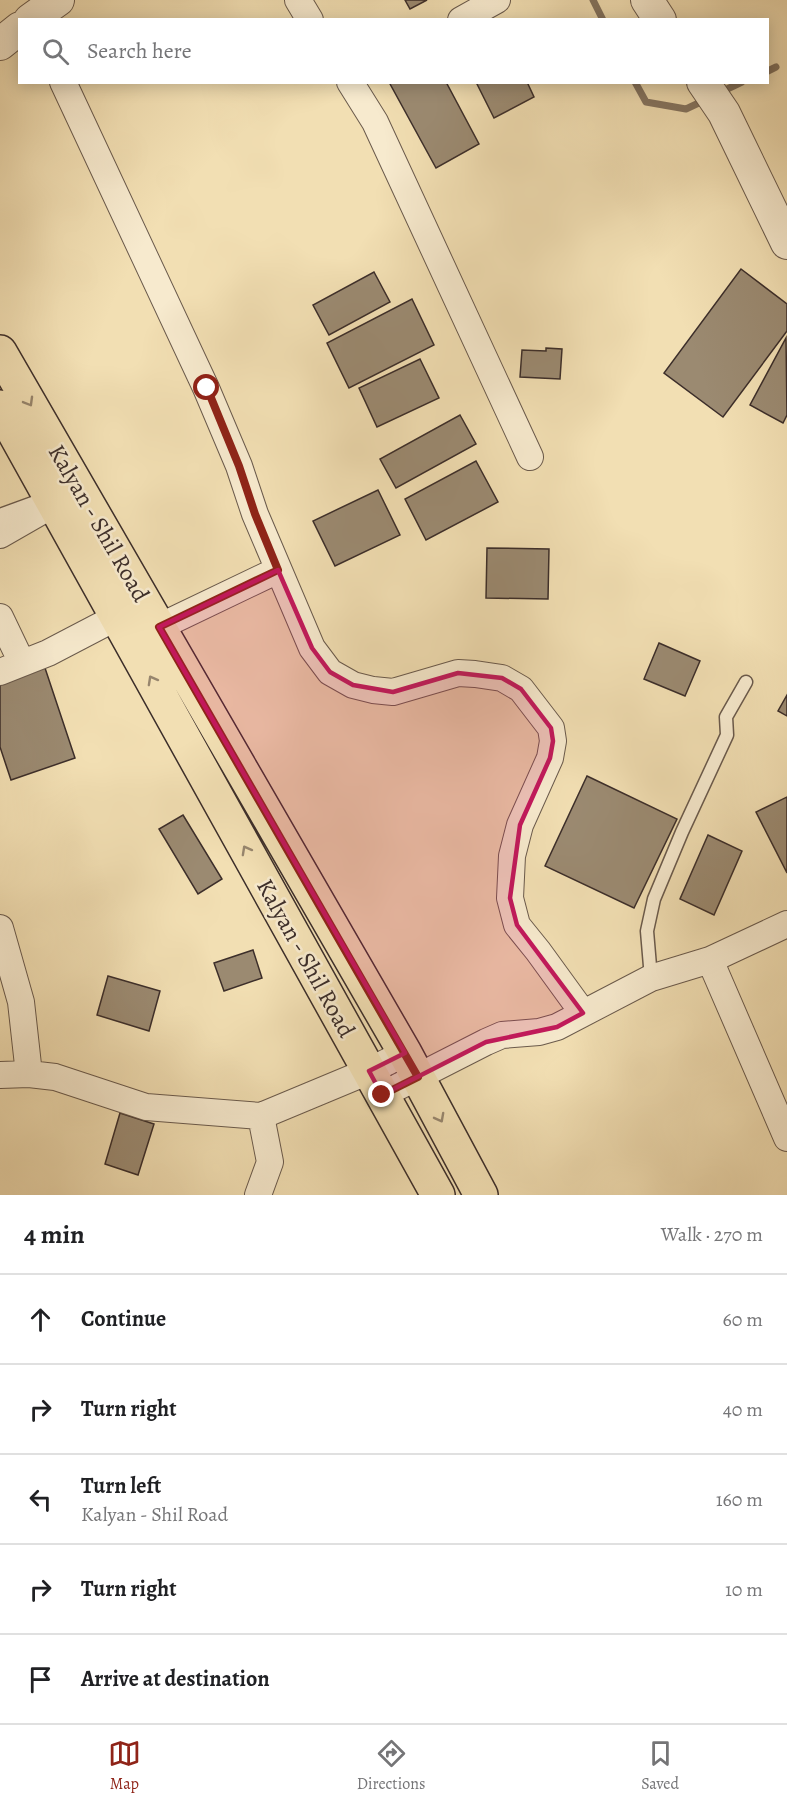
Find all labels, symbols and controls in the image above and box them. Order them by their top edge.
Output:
search box [18,18,769,84]
icon: search [39,35,72,68]
text: Search here [87,36,192,66]
route start [193,374,219,400]
one-way arrow [22,396,34,406]
street label: Kalyan - Shil Road [41,438,157,608]
one-way arrow [148,676,159,686]
one-way arrow [242,846,253,856]
street label: Kalyan - Shil Road [249,873,363,1043]
route end [368,1081,394,1107]
one-way arrow [433,1111,444,1122]
text: 4 min [24,1217,85,1252]
text: Walk · 270 m [661,1221,763,1248]
icon: ahead [24,1303,57,1336]
text: Continue [81,1304,166,1334]
text: 60 m [723,1306,763,1333]
icon: right [24,1393,57,1426]
text: Turn right [81,1394,177,1424]
text: 40 m [723,1396,763,1423]
text: Turn left [81,1471,161,1501]
icon: left [24,1483,57,1516]
text: 160 m [716,1486,763,1513]
text: Kalyan - Shil Road [81,1501,228,1528]
icon: right [24,1573,57,1606]
text: Turn right [81,1574,177,1604]
text: 10 m [725,1576,763,1603]
icon: arrive [24,1663,57,1696]
text: Arrive at destination [81,1664,270,1694]
tab: Map [108,1737,141,1795]
tab: Directions [357,1737,425,1795]
tab: Saved [641,1737,679,1795]

